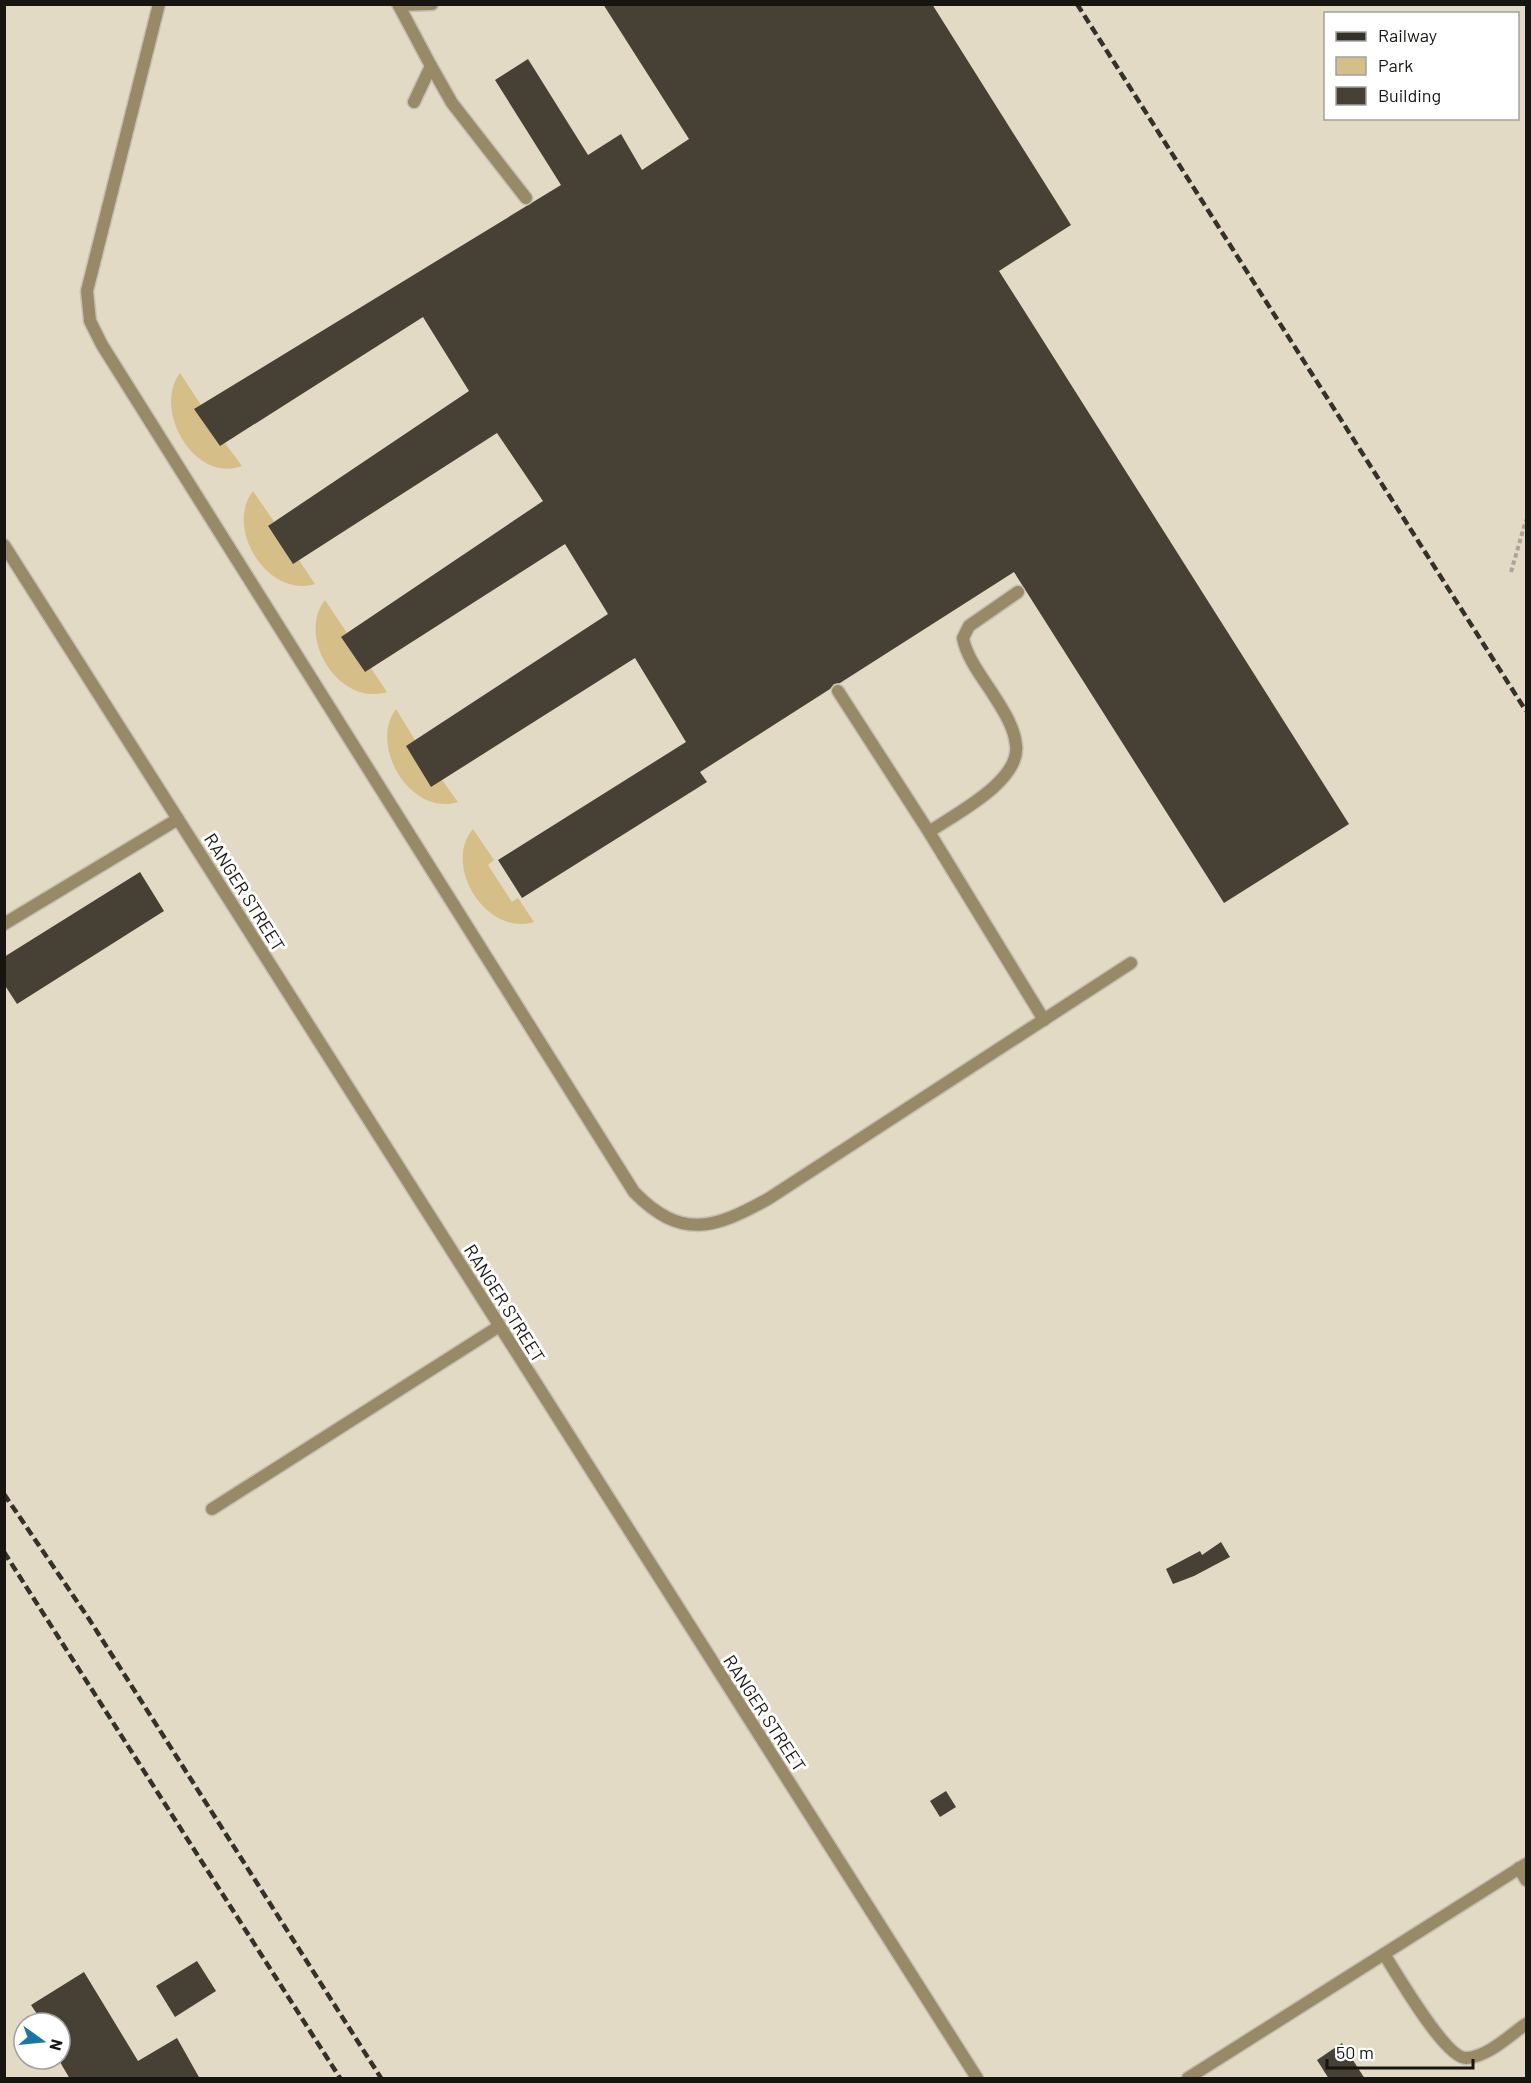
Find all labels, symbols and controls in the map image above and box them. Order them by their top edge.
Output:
legend [1324,12,1519,120]
text: Railway [1378,24,1437,46]
text: Park [1378,54,1413,76]
text: Building [1378,84,1441,106]
street label: RANGER STREET [200,829,290,955]
street label: RANGER STREET [460,1240,550,1366]
street label: RANGER STREET [719,1651,811,1775]
north arrow [12,2011,72,2071]
scale bar [1327,2032,1472,2070]
text: N [46,2037,68,2053]
text: 50 m [1336,2041,1374,2063]

